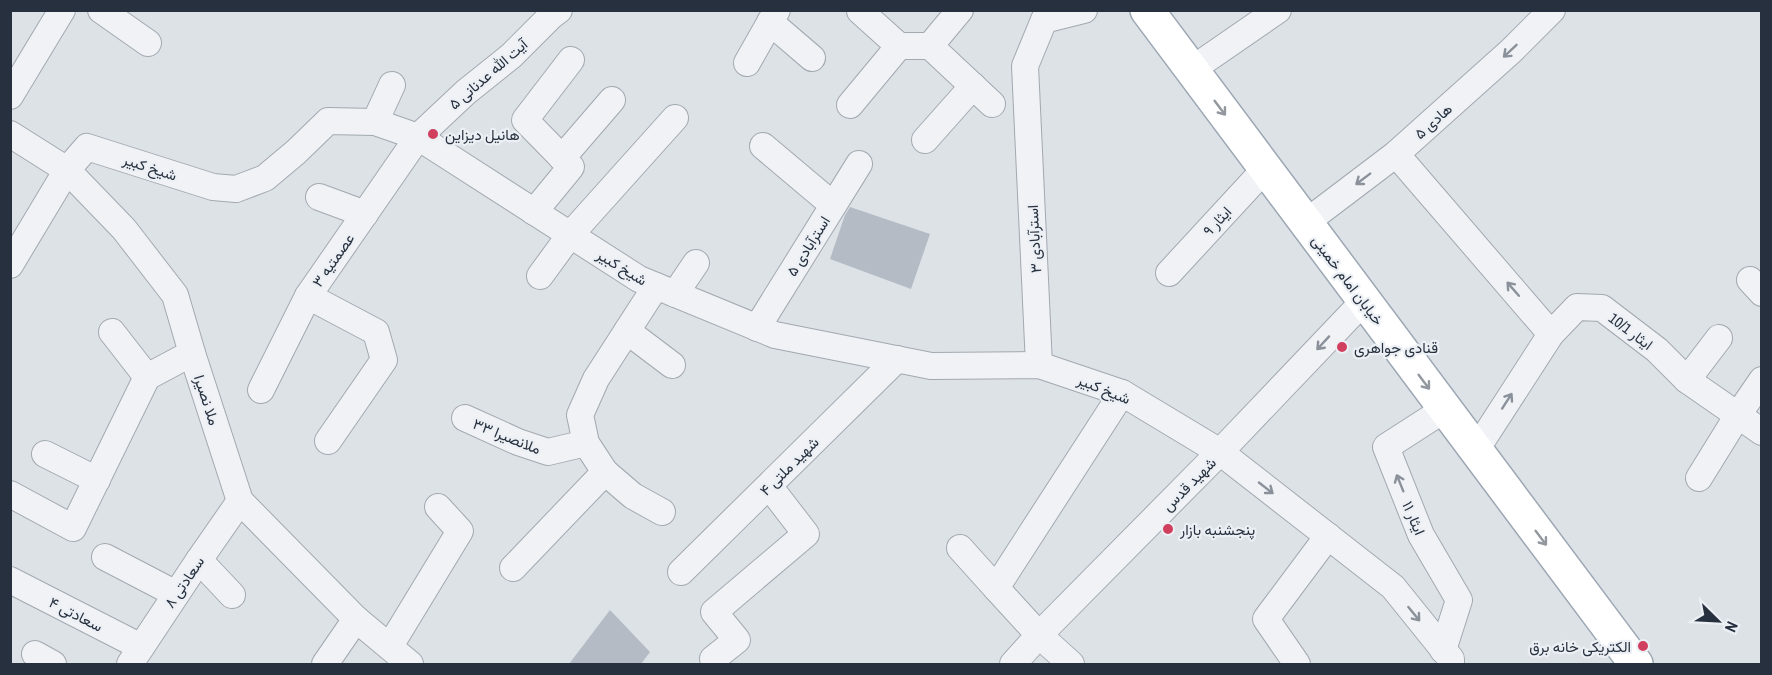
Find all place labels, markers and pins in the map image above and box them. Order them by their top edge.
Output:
place label: هانیل دیزاین [445,124,520,145]
marker: هانیل دیزاین [426,127,440,141]
place label: قنادی جواهری [1354,337,1438,358]
marker: قنادی جواهری [1335,340,1349,354]
place label: پنجشنبه بازار [1179,519,1255,540]
marker: پنجشنبه بازار [1161,522,1175,536]
place label: الکتریکی خانه برق [1529,636,1631,657]
marker: الکتریکی خانه برق [1636,639,1650,653]

